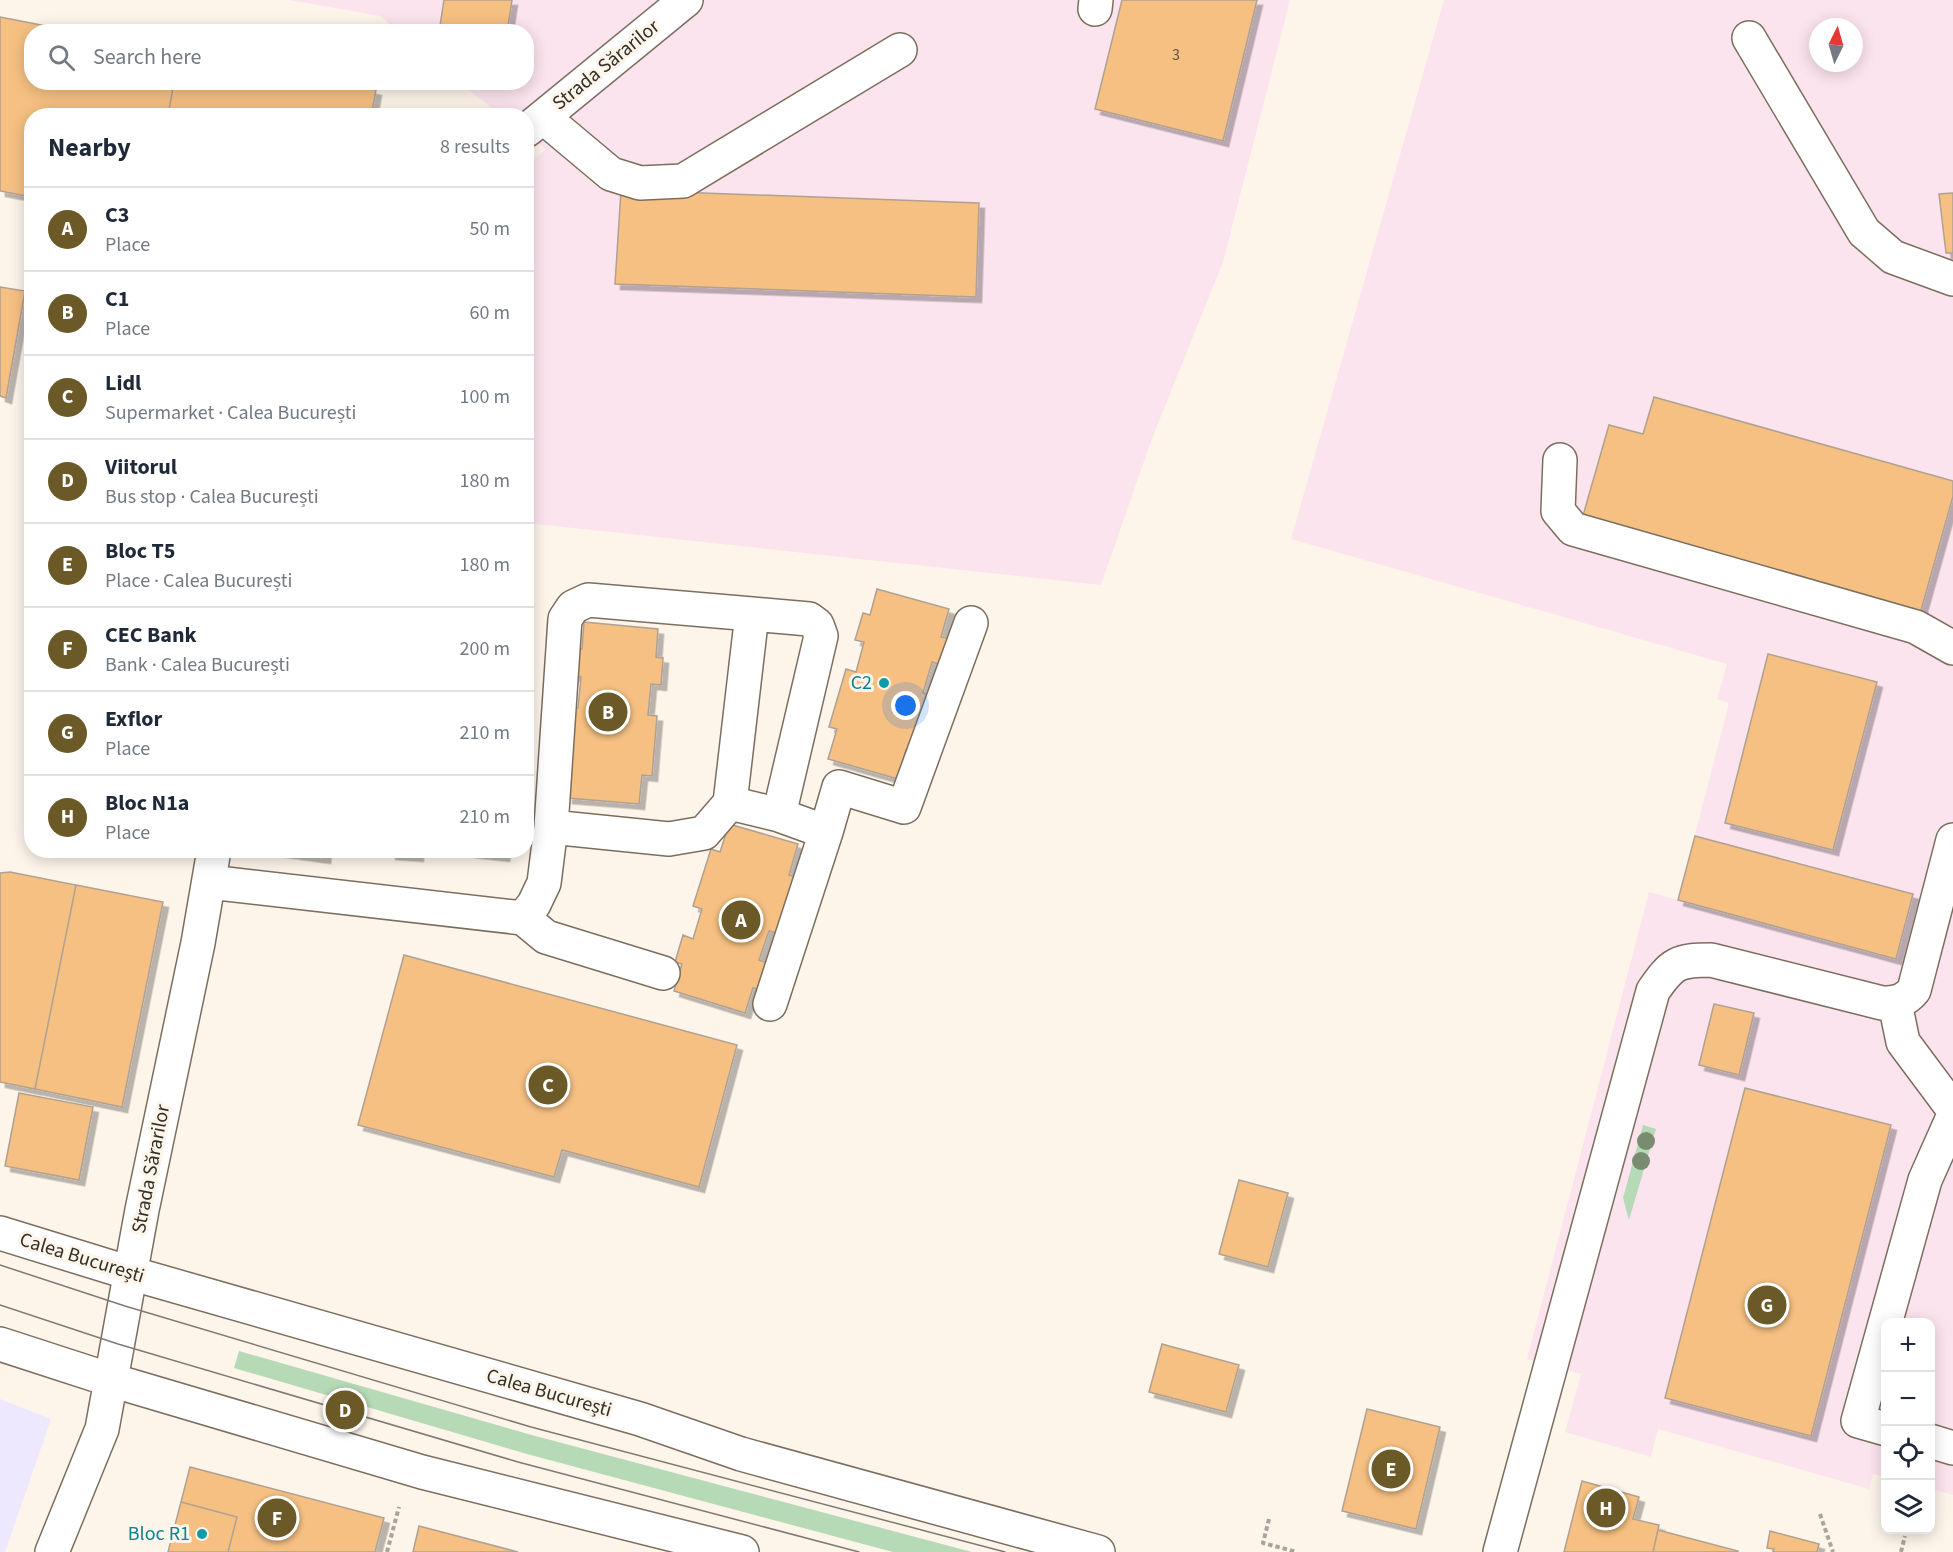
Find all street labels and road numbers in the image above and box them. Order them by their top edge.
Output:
street label: Strada Sărarilor [546,13,666,117]
street label: Strada Sărarilor [125,1102,177,1236]
street label: Calea București [16,1226,148,1290]
street label: Calea București [483,1362,615,1424]

